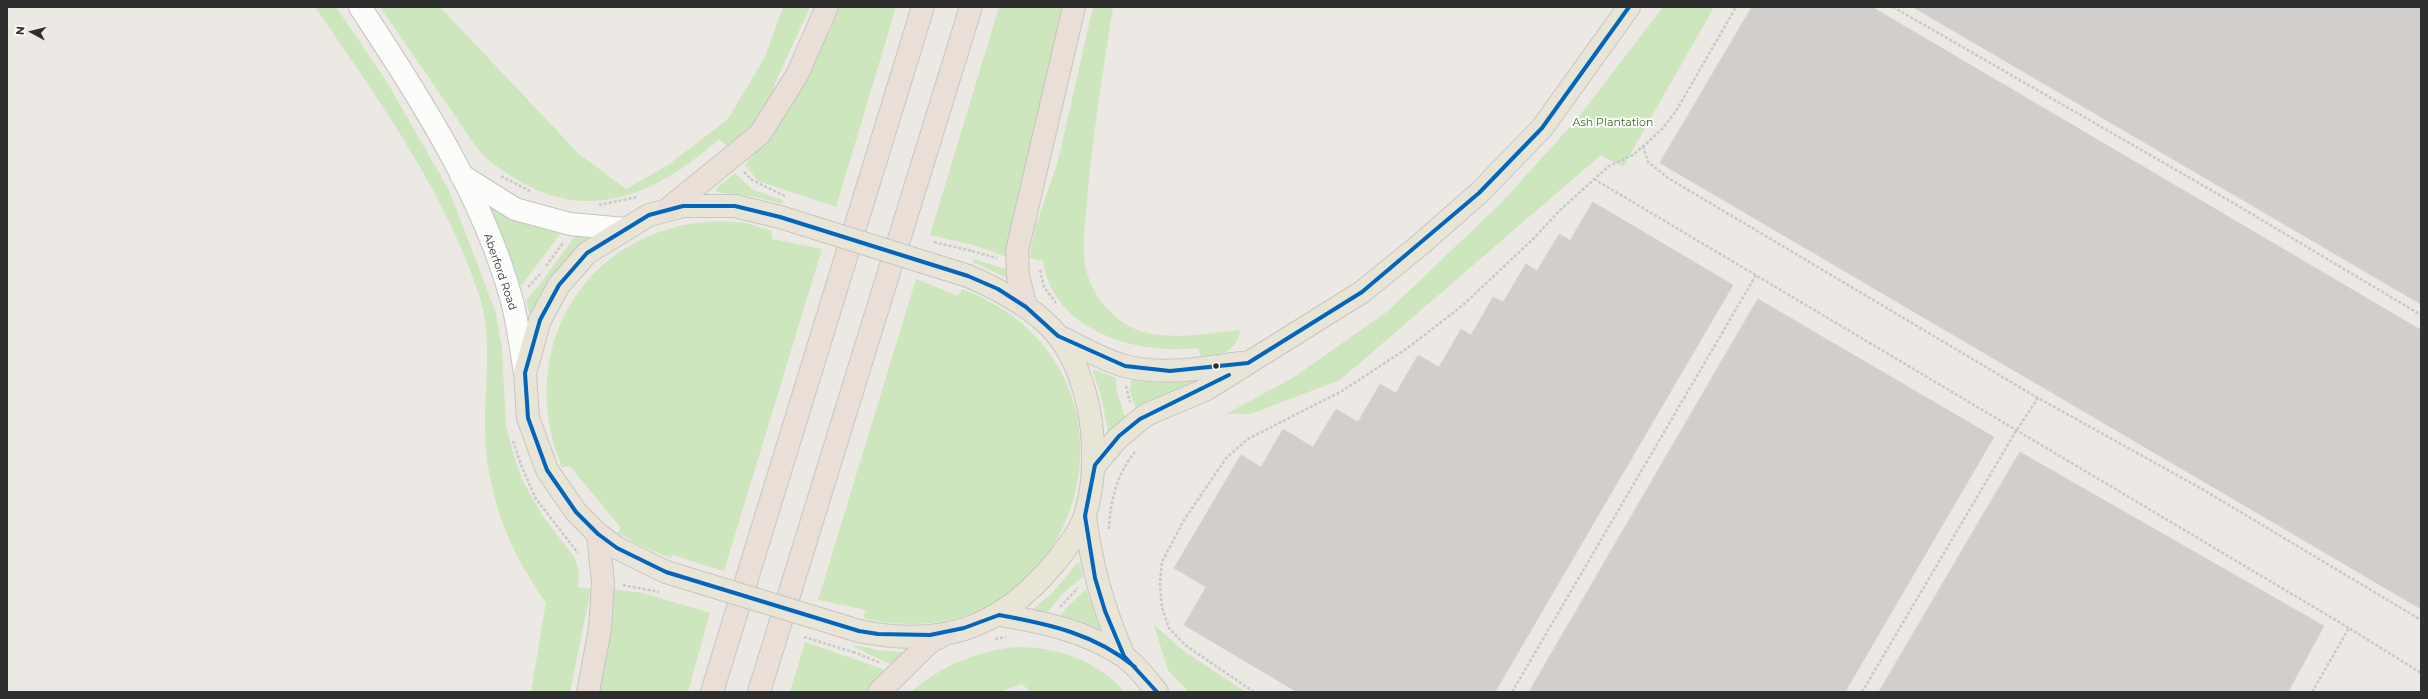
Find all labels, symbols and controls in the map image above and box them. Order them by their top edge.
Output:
north arrow [12,12,52,52]
text: N [13,25,28,36]
park label: Ash Plantation [1573,116,1653,130]
street label: Aberford Road [481,232,519,312]
unlabelled marker [1211,361,1221,371]

